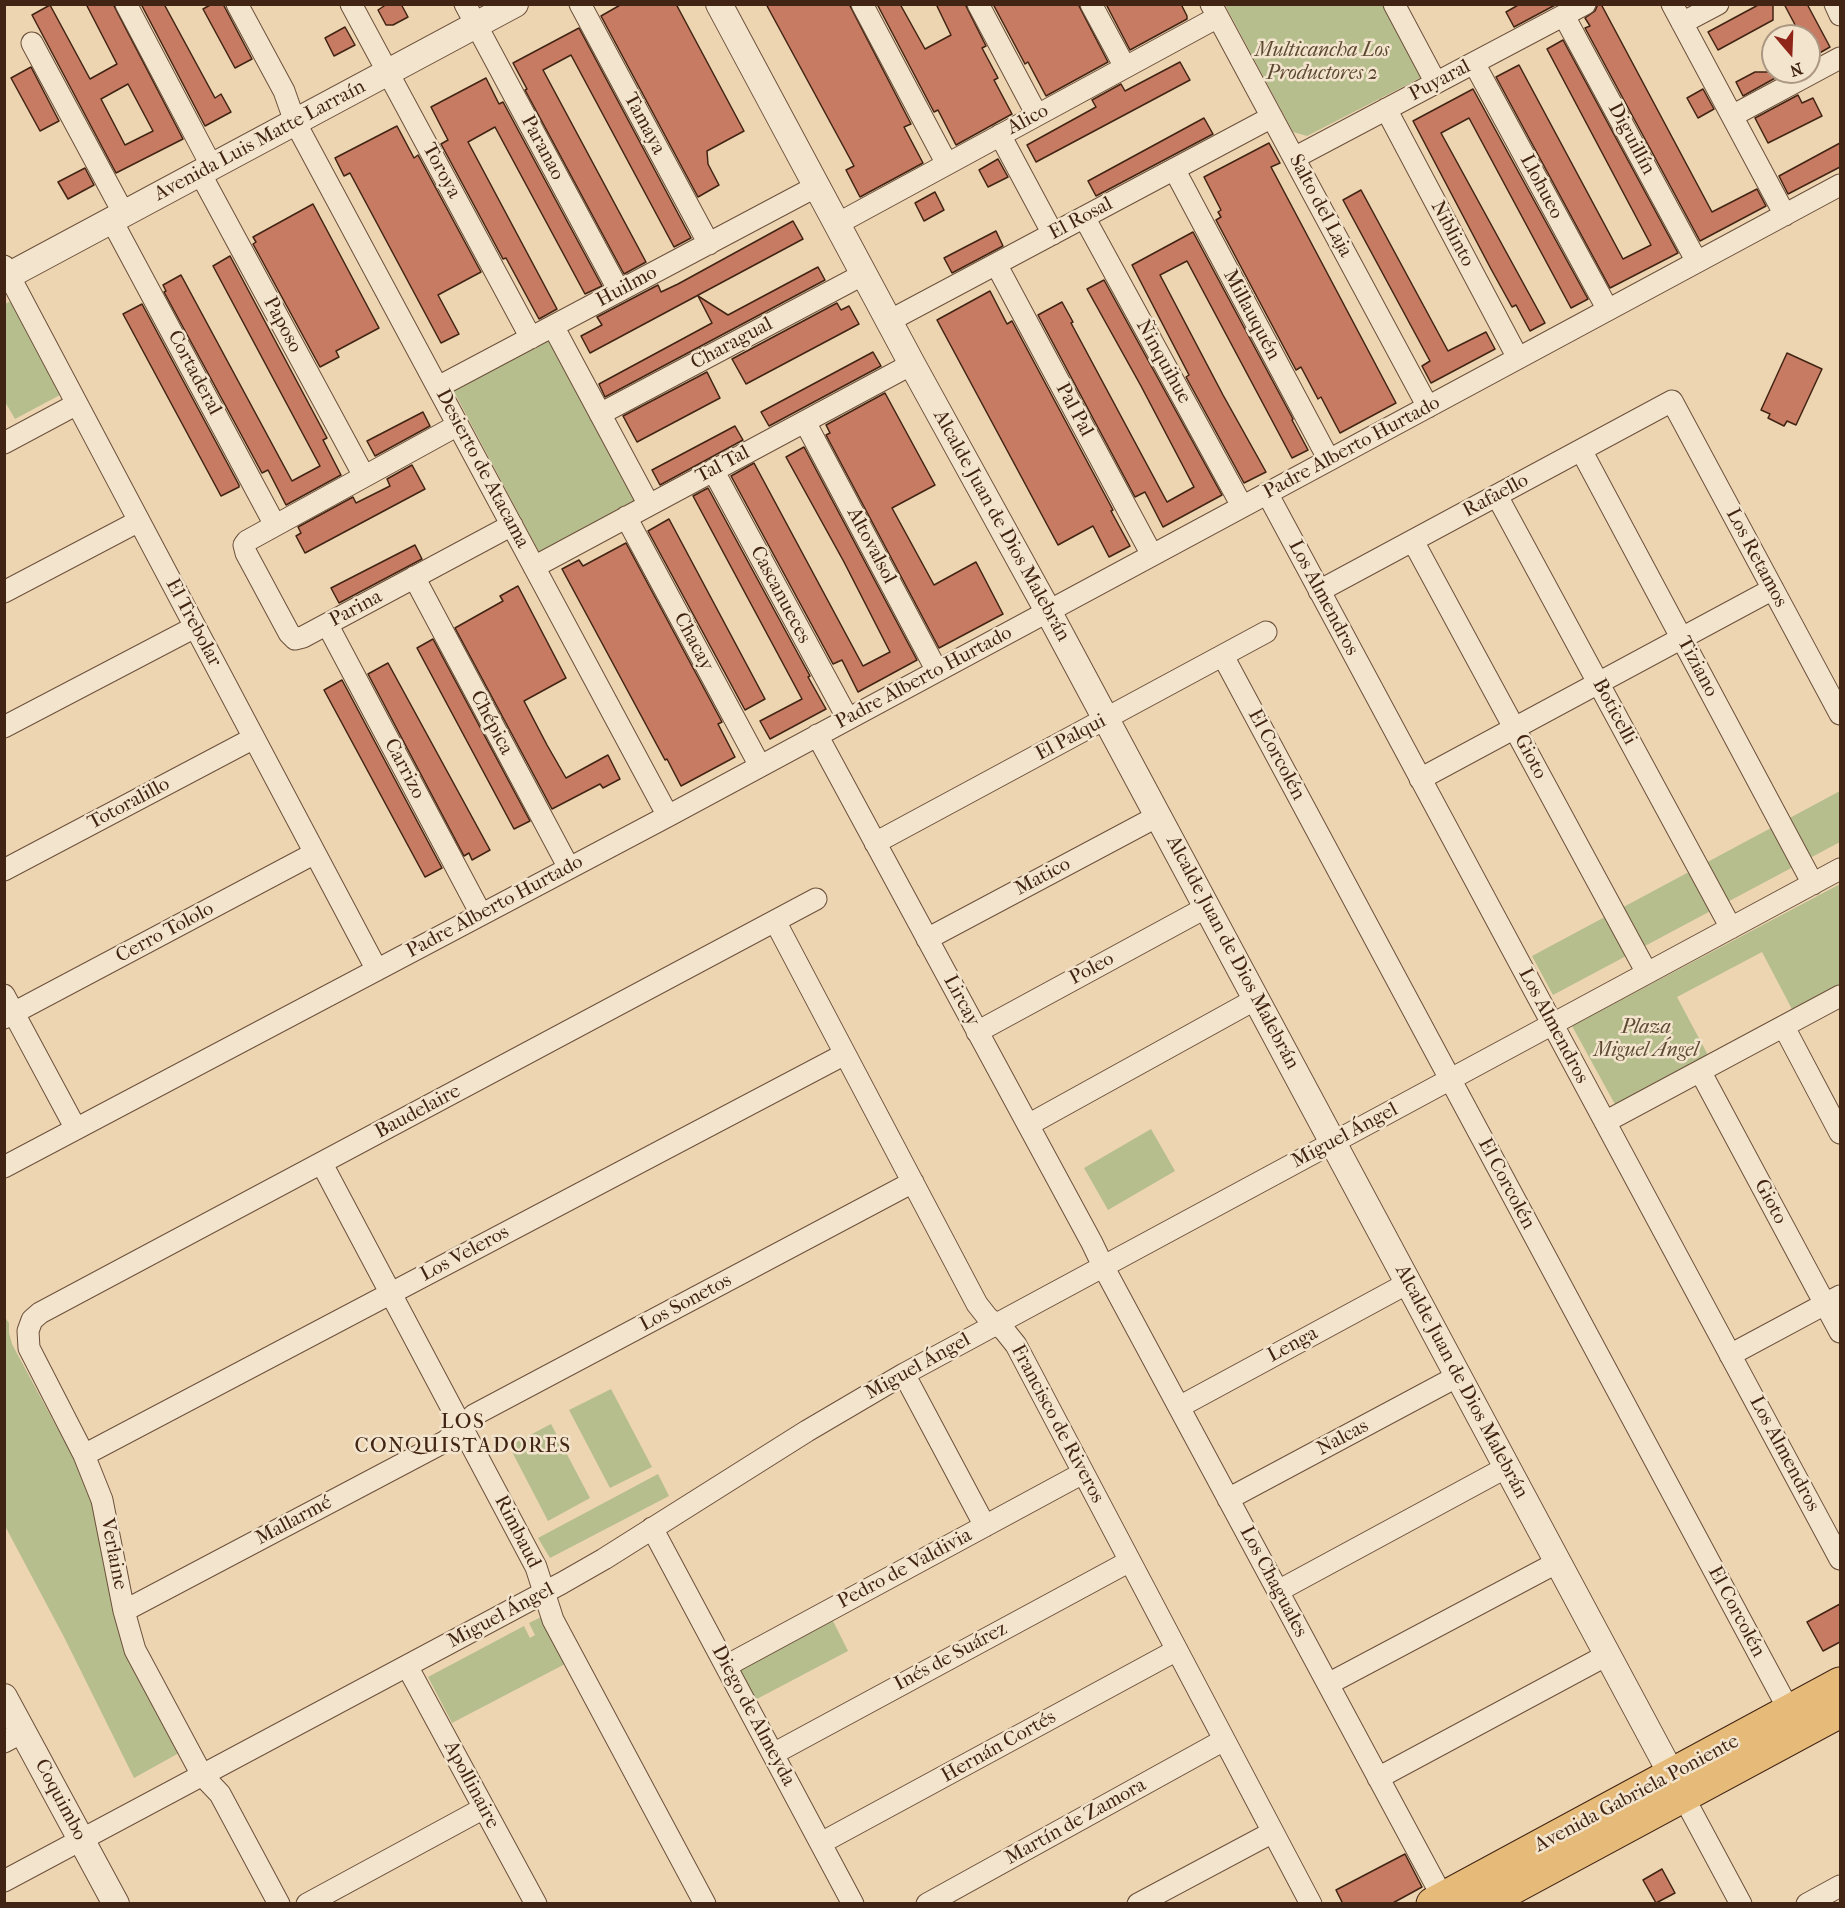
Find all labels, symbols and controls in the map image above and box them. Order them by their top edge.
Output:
north arrow [1761,24,1821,84]
park label: Multicancha Los Productores 2 [1255,39,1389,86]
street label: Puyaral [1405,55,1475,107]
text: N [1788,59,1805,81]
street label: Avenida Luis Matte Larraín [150,75,370,207]
street label: Tamaya [618,89,670,159]
street label: Alico [1003,99,1053,141]
street label: Diguillín [1602,99,1660,179]
street label: Paranao [515,112,569,184]
street label: Toroya [417,139,465,203]
street label: Salto del Laja [1283,151,1357,261]
street label: Llohueo [1514,151,1568,223]
street label: El Rosal [1045,192,1117,246]
street label: Niblinto [1425,197,1479,271]
street label: Huilmo [593,261,661,313]
street label: Millauquén [1217,266,1285,364]
street label: Paposo [257,293,307,357]
street label: Charagual [687,313,777,375]
street label: Ñinquihue [1130,316,1196,408]
street label: Cortaderal [162,327,226,419]
street label: Pal Pal [1050,379,1098,441]
street label: Desierto de Atacama [430,385,534,553]
street label: Padre Alberto Hurtado [1260,391,1444,505]
street label: Alcalde Juan de Dios Malebrán [927,406,1075,646]
street label: Tal Tal [692,441,754,489]
street label: Rafaello [1459,469,1533,523]
street label: Altovalsol [841,504,901,588]
street label: Los Retamos [1720,504,1792,612]
street label: Los Almendros [1283,536,1363,660]
street label: Cascanueces [744,542,816,648]
street label: El Trebolar [160,575,226,671]
street label: Parina [325,585,387,633]
street label: Chacay [668,609,718,675]
street label: Padre Alberto Hurtado [832,621,1016,735]
street label: Tiziano [1671,633,1723,701]
street label: Boticelli [1587,675,1641,749]
street label: Chépica [464,687,518,759]
street label: El Corcolén [1242,705,1310,805]
street label: El Palqui [1032,710,1110,766]
street label: Gioto [1508,731,1552,783]
street label: Carrizo [378,735,430,803]
street label: Totoralillo [84,772,174,836]
street label: Alcalde Juan de Dios Malebrán [1160,832,1304,1074]
street label: Padre Alberto Hurtado [403,850,587,964]
street label: Matico [1011,852,1075,902]
street label: Cerro Tololo [112,897,218,969]
street label: Poleo [1066,947,1118,991]
street label: Los Almendros [1513,964,1593,1088]
street label: Lircay [938,971,984,1031]
park label: Plaza Miguel Ángel [1594,1016,1698,1063]
street label: Baudelaire [371,1080,465,1144]
street label: Miguel Ángel [1288,1098,1402,1174]
street label: El Corcolén [1472,1134,1540,1234]
street label: Gioto [1748,1176,1792,1228]
street label: Los Veleros [417,1221,513,1287]
street label: Alcalde Juan de Dios Malebrán [1389,1261,1533,1503]
street label: Los Sonetos [636,1269,736,1337]
street label: Lenga [1264,1322,1322,1368]
street label: Miguel Ángel [861,1328,975,1406]
street label: Francisco de Riveros [1005,1341,1109,1507]
street label: Los Almendros [1744,1392,1824,1516]
district label: LOS CONQUISTADORES [354,1410,572,1460]
street label: Nalcas [1313,1415,1373,1461]
street label: Mallarmé [252,1491,336,1551]
street label: Rimbaud [488,1491,546,1573]
street label: Verlaine [94,1516,132,1592]
street label: Los Chaguales [1234,1522,1312,1642]
street label: Pedro de Valdivia [834,1524,976,1614]
street label: El Corcolén [1702,1562,1770,1662]
street label: Miguel Ángel [444,1578,558,1654]
street label: Inés de Suárez [891,1617,1011,1697]
street label: Diego de Almeyda [706,1642,800,1790]
street label: Hernán Cortés [938,1706,1060,1788]
street label: Avenida Gabriela Poniente [1531,1730,1743,1858]
street label: Apollinaire [438,1737,504,1833]
street label: Coquimbo [29,1755,91,1845]
street label: Martín de Zamora [1001,1773,1151,1871]

